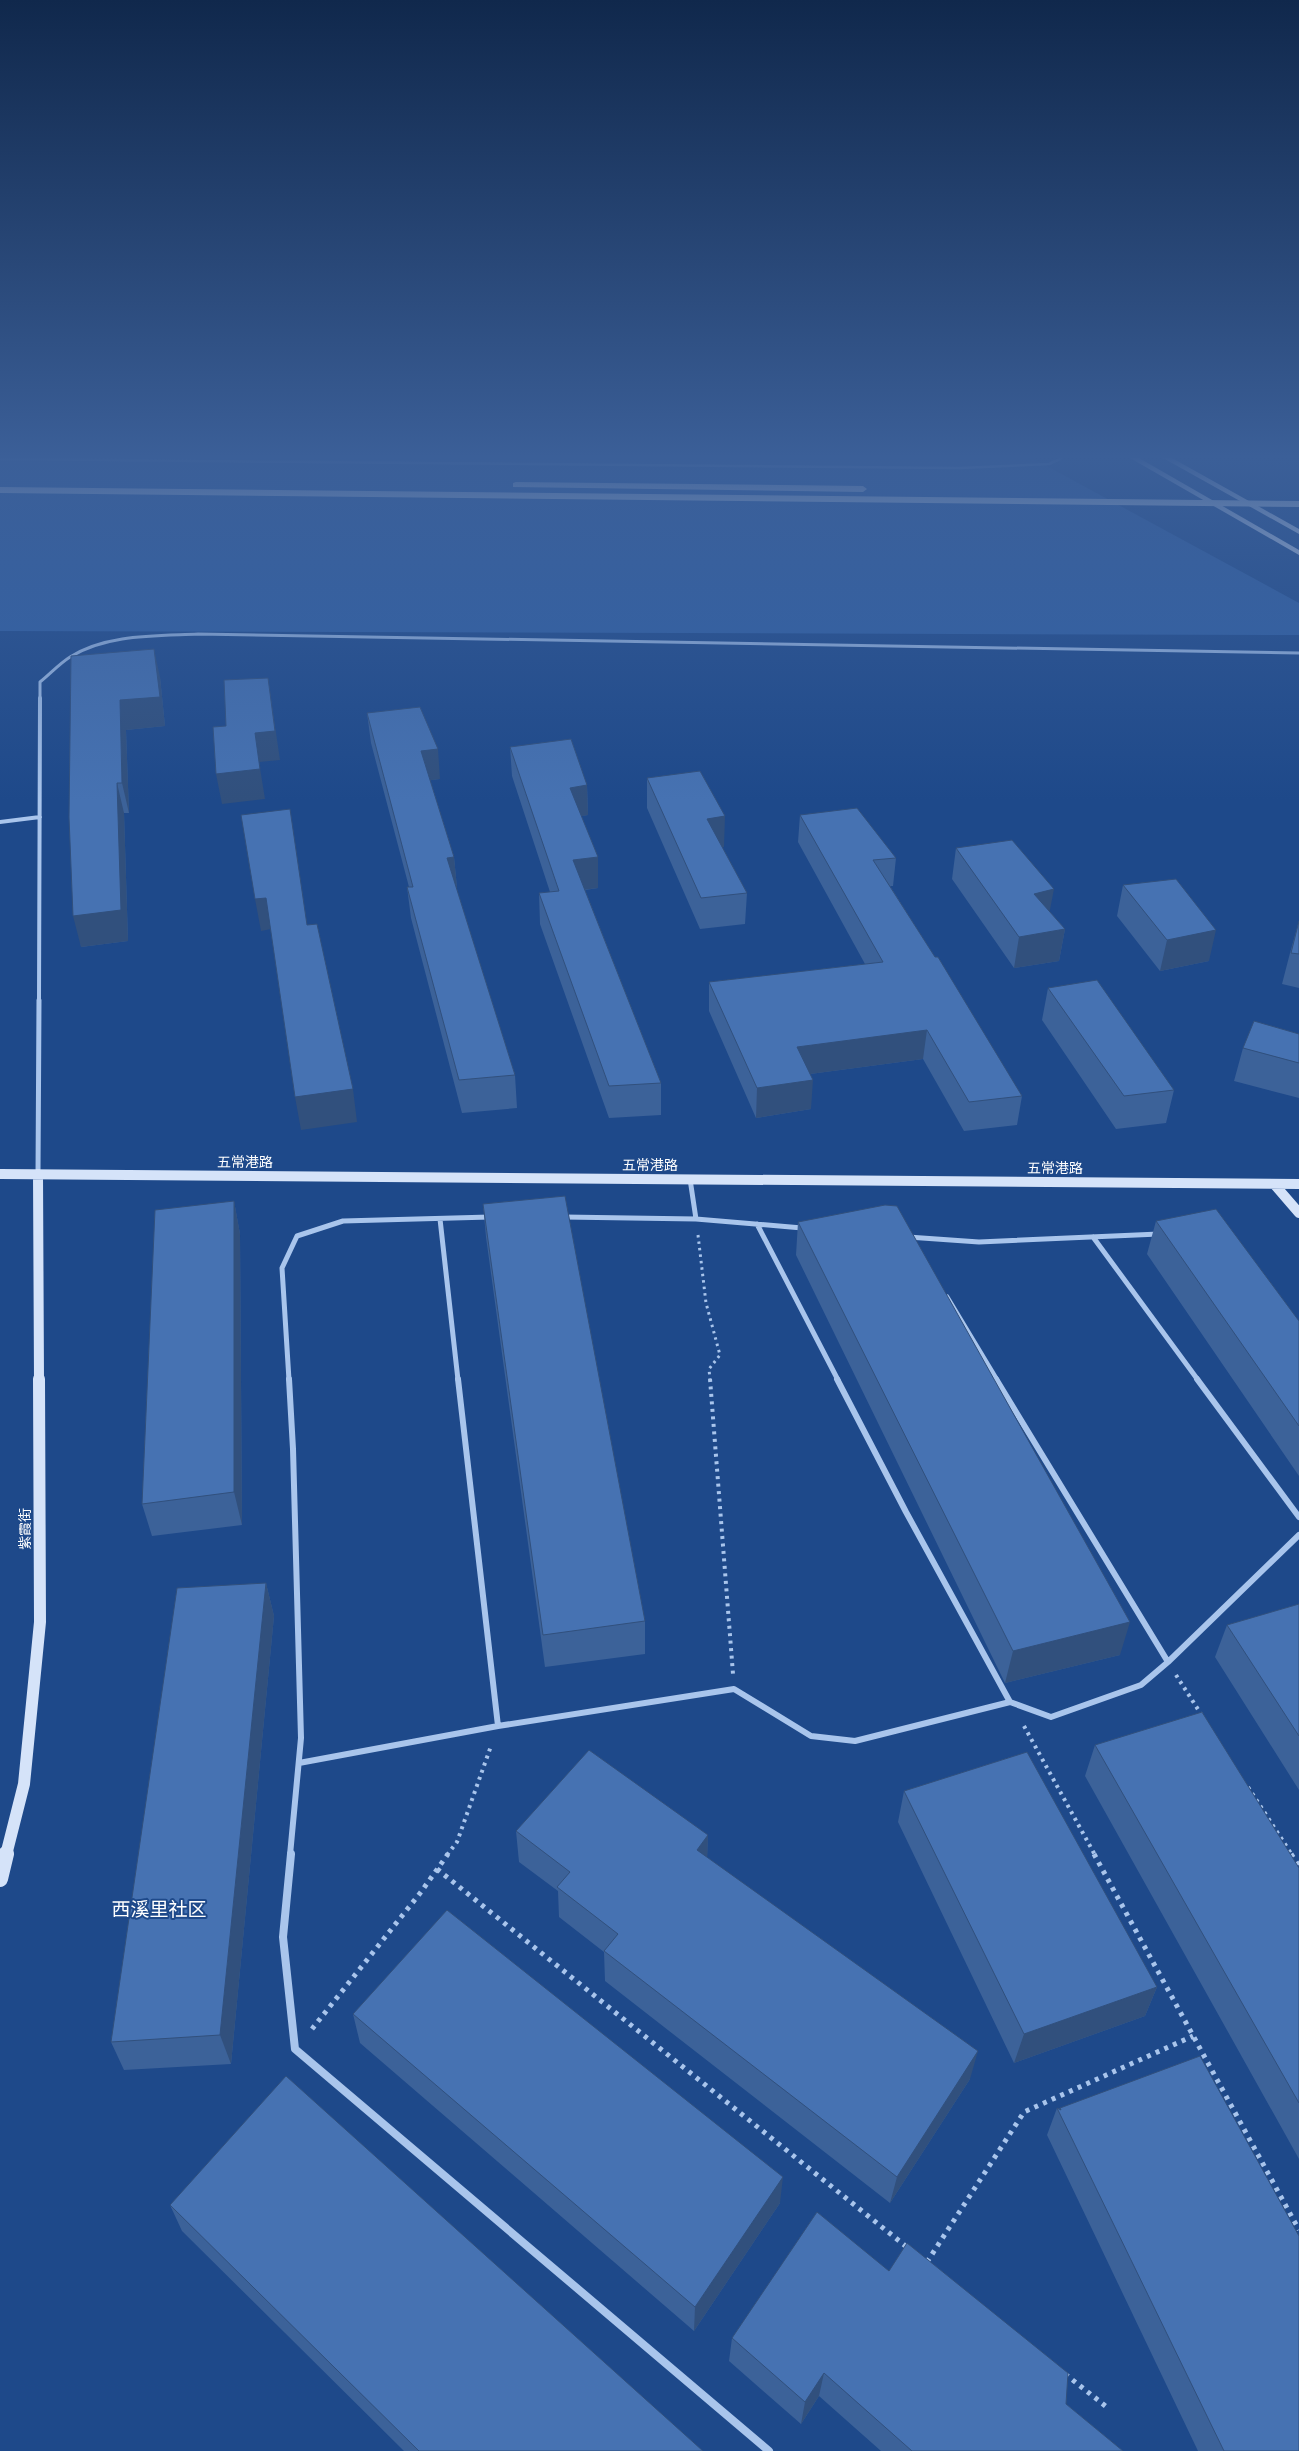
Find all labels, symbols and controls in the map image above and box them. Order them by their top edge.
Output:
street label: 五常港路 [217,1153,273,1171]
street label: 五常港路 [622,1156,678,1174]
street label: 五常港路 [1027,1159,1083,1177]
street label: 紫霞街 [16,1508,34,1550]
district label: 西溪里社区 [111,1896,207,1922]

